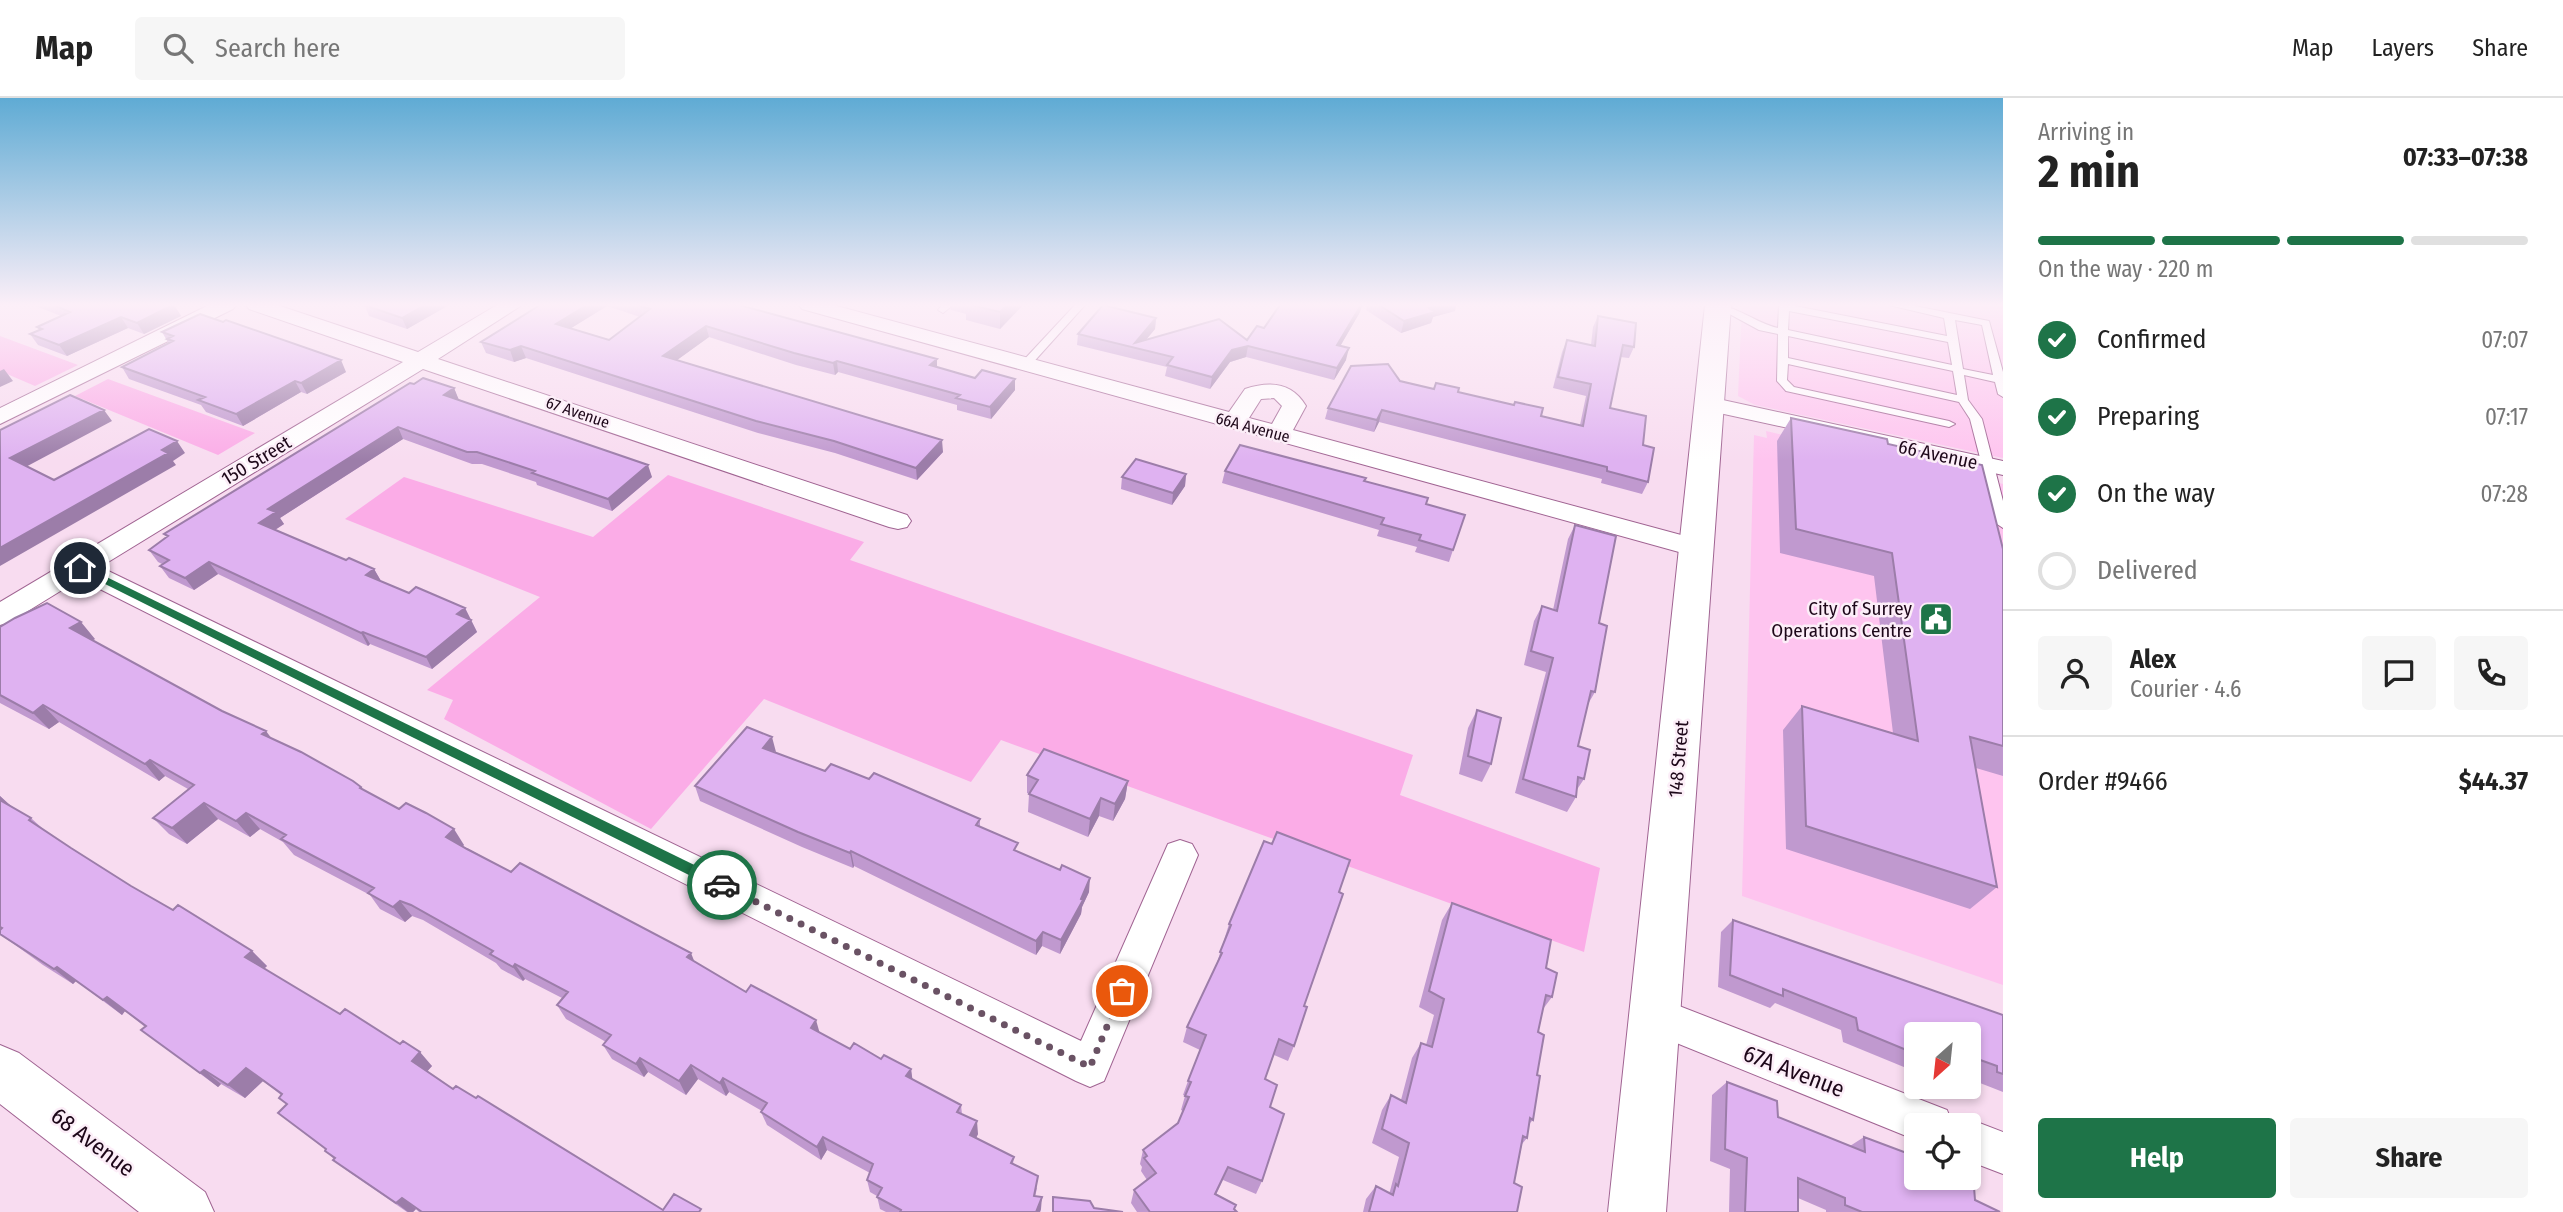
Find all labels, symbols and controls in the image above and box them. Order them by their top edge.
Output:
search box [135,17,625,80]
text: Map [35,28,93,68]
icon: search [159,29,197,67]
text: Search here [215,33,340,64]
text: Map [2292,34,2334,62]
text: Layers [2372,34,2434,62]
text: Share [2472,34,2528,62]
text: Arriving in [2038,118,2134,146]
text: 07:33–07:38 [2403,142,2528,173]
text: 2 min [2038,144,2140,199]
text: On the way · 220 m [2038,255,2213,283]
icon: check [2038,321,2076,359]
text: Confirmed [2097,324,2207,355]
text: 07:07 [2481,326,2528,354]
street label: 67 Avenue [544,393,612,432]
icon: check [2038,398,2076,436]
text: Preparing [2097,401,2199,432]
text: 07:17 [2485,403,2528,431]
street label: 66A Avenue [1214,408,1292,447]
street label: 150 Street [217,430,296,490]
street label: 66 Avenue [1896,435,1980,474]
icon: check [2038,475,2076,513]
text: On the way [2097,478,2215,509]
text: 07:28 [2481,480,2528,508]
pin [50,538,110,598]
icon: home [61,549,99,587]
text: Delivered [2097,555,2198,586]
place label: City of Surrey Operations Centre [1771,597,1913,642]
public building icon: City of Surrey Operations Centre [1917,600,1955,638]
button: person [2038,636,2112,710]
button: chat [2362,636,2436,710]
button: phone [2454,636,2528,710]
text: Alex [2130,644,2176,675]
text: Courier · 4.6 [2130,675,2241,703]
street label: 148 Street [1664,719,1693,799]
text: Order #9466 [2038,766,2168,797]
text: $44.37 [2459,766,2528,797]
courier [687,850,757,920]
icon: car [703,866,741,904]
pin [1092,961,1152,1021]
icon: bag [1103,972,1141,1010]
north arrow [1904,1022,1981,1099]
map controls [1904,1022,1981,1190]
street label: 67A Avenue [1739,1039,1849,1103]
street label: 68 Avenue [46,1101,140,1183]
button: locate [1904,1113,1981,1190]
button: Help [2038,1118,2276,1198]
button: Share [2290,1118,2528,1198]

